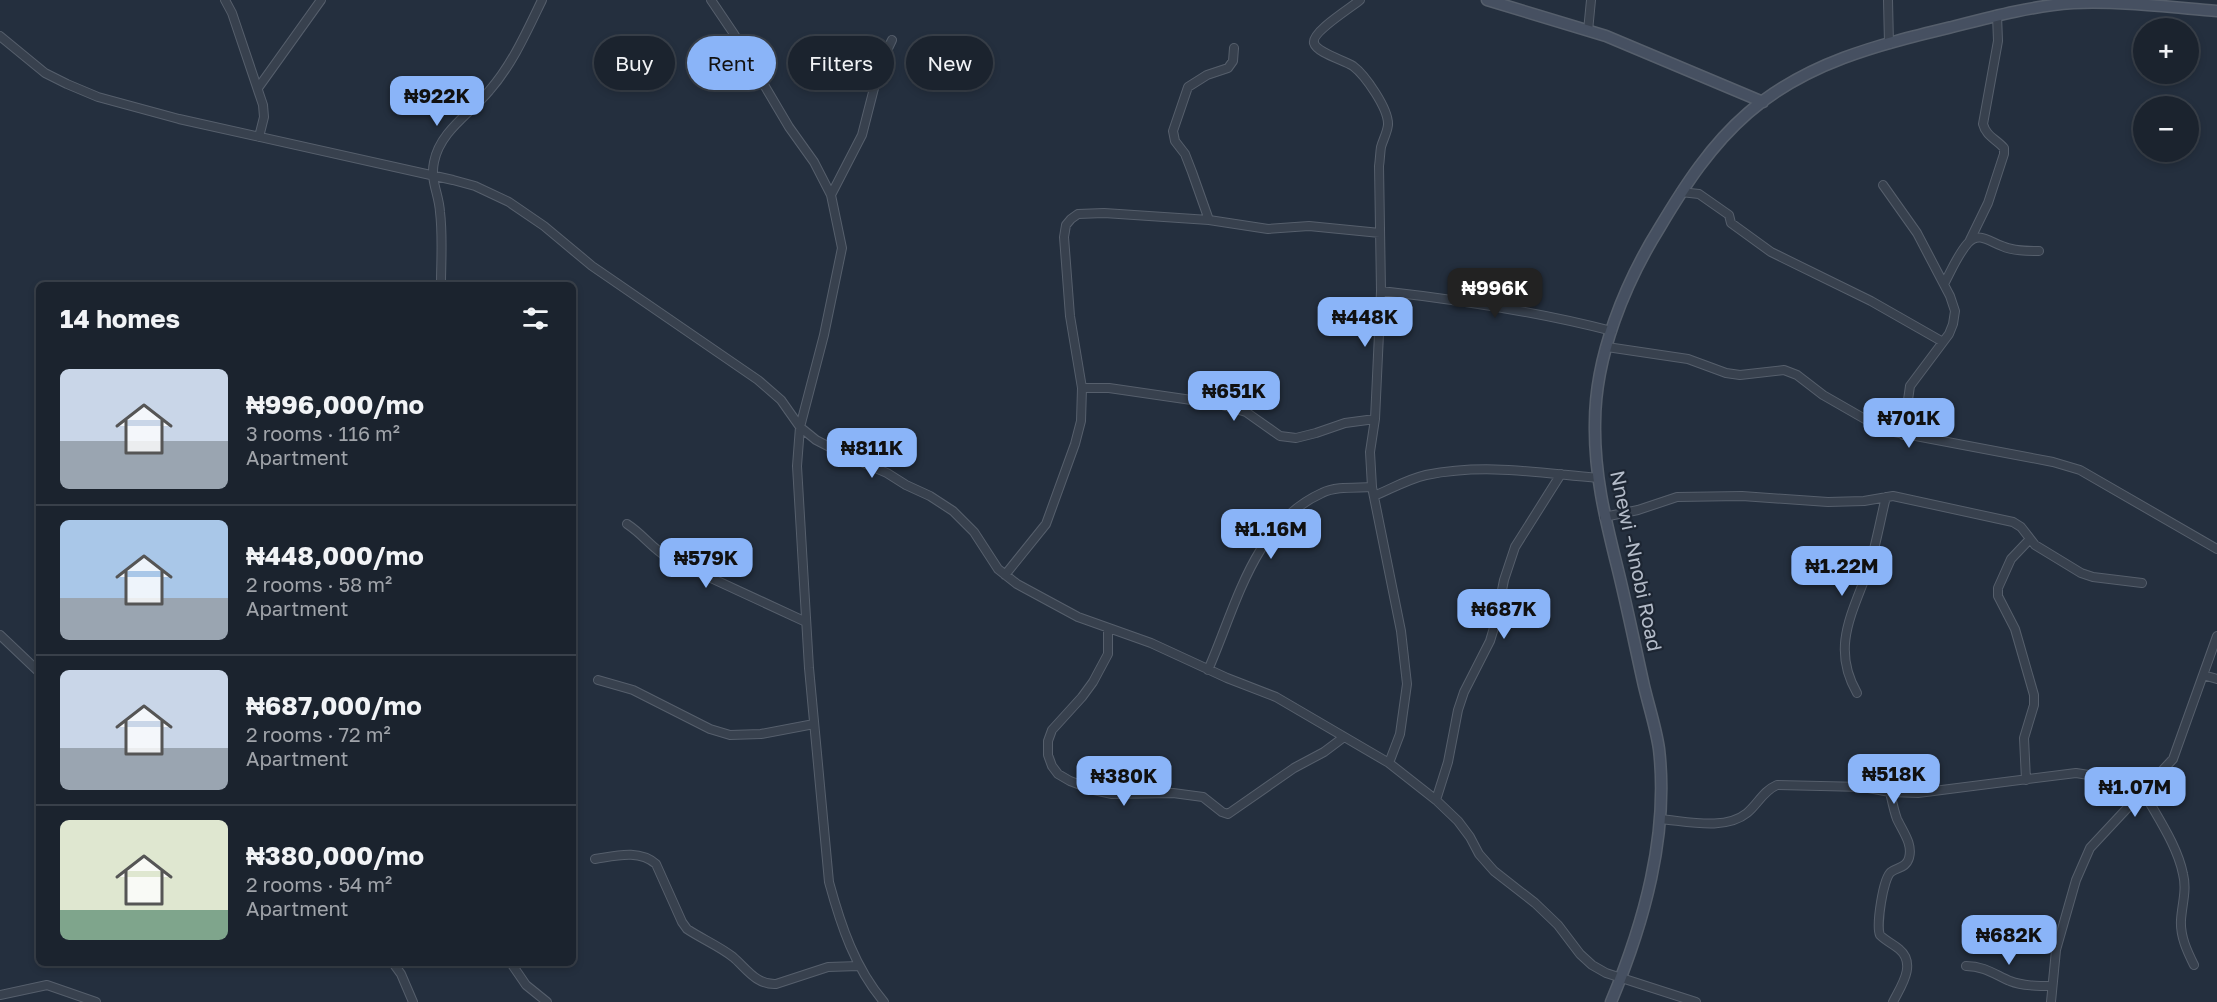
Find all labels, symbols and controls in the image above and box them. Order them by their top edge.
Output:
map controls [2133,18,2199,162]
button: + [2133,18,2199,84]
chip: Buy [594,36,675,90]
chip: Rent [687,36,776,90]
chip: Filters [788,36,894,90]
chip: New [906,36,993,90]
pin: ₦922K [395,76,479,127]
text: ₦922K [404,83,470,107]
button: − [2133,96,2199,162]
pin: ₦996K [1453,268,1537,319]
text: ₦996K [1461,275,1529,299]
pin: ₦448K [1323,297,1407,348]
icon: filters [519,302,552,335]
text: 14 homes [60,303,180,334]
text: ₦448K [1332,304,1398,328]
pin: ₦651K [1192,371,1276,422]
text: ₦651K [1202,378,1266,402]
text: ₦996,000/mo [246,389,424,420]
icon: home [108,393,180,465]
pin: ₦701K [1867,398,1951,449]
text: ₦701K [1877,405,1941,429]
text: 3 rooms · 116 m² [246,421,400,445]
pin: ₦811K [830,428,914,479]
text: ₦811K [841,435,903,459]
text: Apartment [246,445,349,469]
street label: Nnewi -Nnobi Road [1606,468,1668,653]
pin: ₦1.16M [1222,509,1320,560]
text: ₦1.16M [1235,516,1307,540]
pin: ₦579K [664,538,748,589]
text: ₦448,000/mo [246,540,424,571]
icon: home [108,544,180,616]
text: ₦579K [674,545,738,569]
pin: ₦1.22M [1793,546,1891,597]
text: ₦1.22M [1805,553,1879,577]
text: 2 rooms · 58 m² [246,572,392,596]
pin: ₦687K [1462,589,1546,640]
text: Apartment [246,596,349,620]
text: ₦687K [1471,596,1537,620]
text: ₦687,000/mo [246,690,422,721]
icon: home [108,694,180,766]
text: 2 rooms · 72 m² [246,722,391,746]
text: Apartment [246,746,349,770]
pin: ₦518K [1852,754,1936,805]
pin: ₦380K [1082,756,1166,807]
text: ₦518K [1862,761,1926,785]
text: ₦380K [1091,763,1157,787]
pin: ₦1.07M [2086,767,2184,818]
text: ₦1.07M [2099,774,2171,798]
text: ₦380,000/mo [246,840,424,871]
icon: home [108,844,180,916]
text: 2 rooms · 54 m² [246,872,392,896]
text: Apartment [246,896,349,920]
pin: ₦682K [1967,915,2051,966]
text: ₦682K [1976,922,2042,946]

